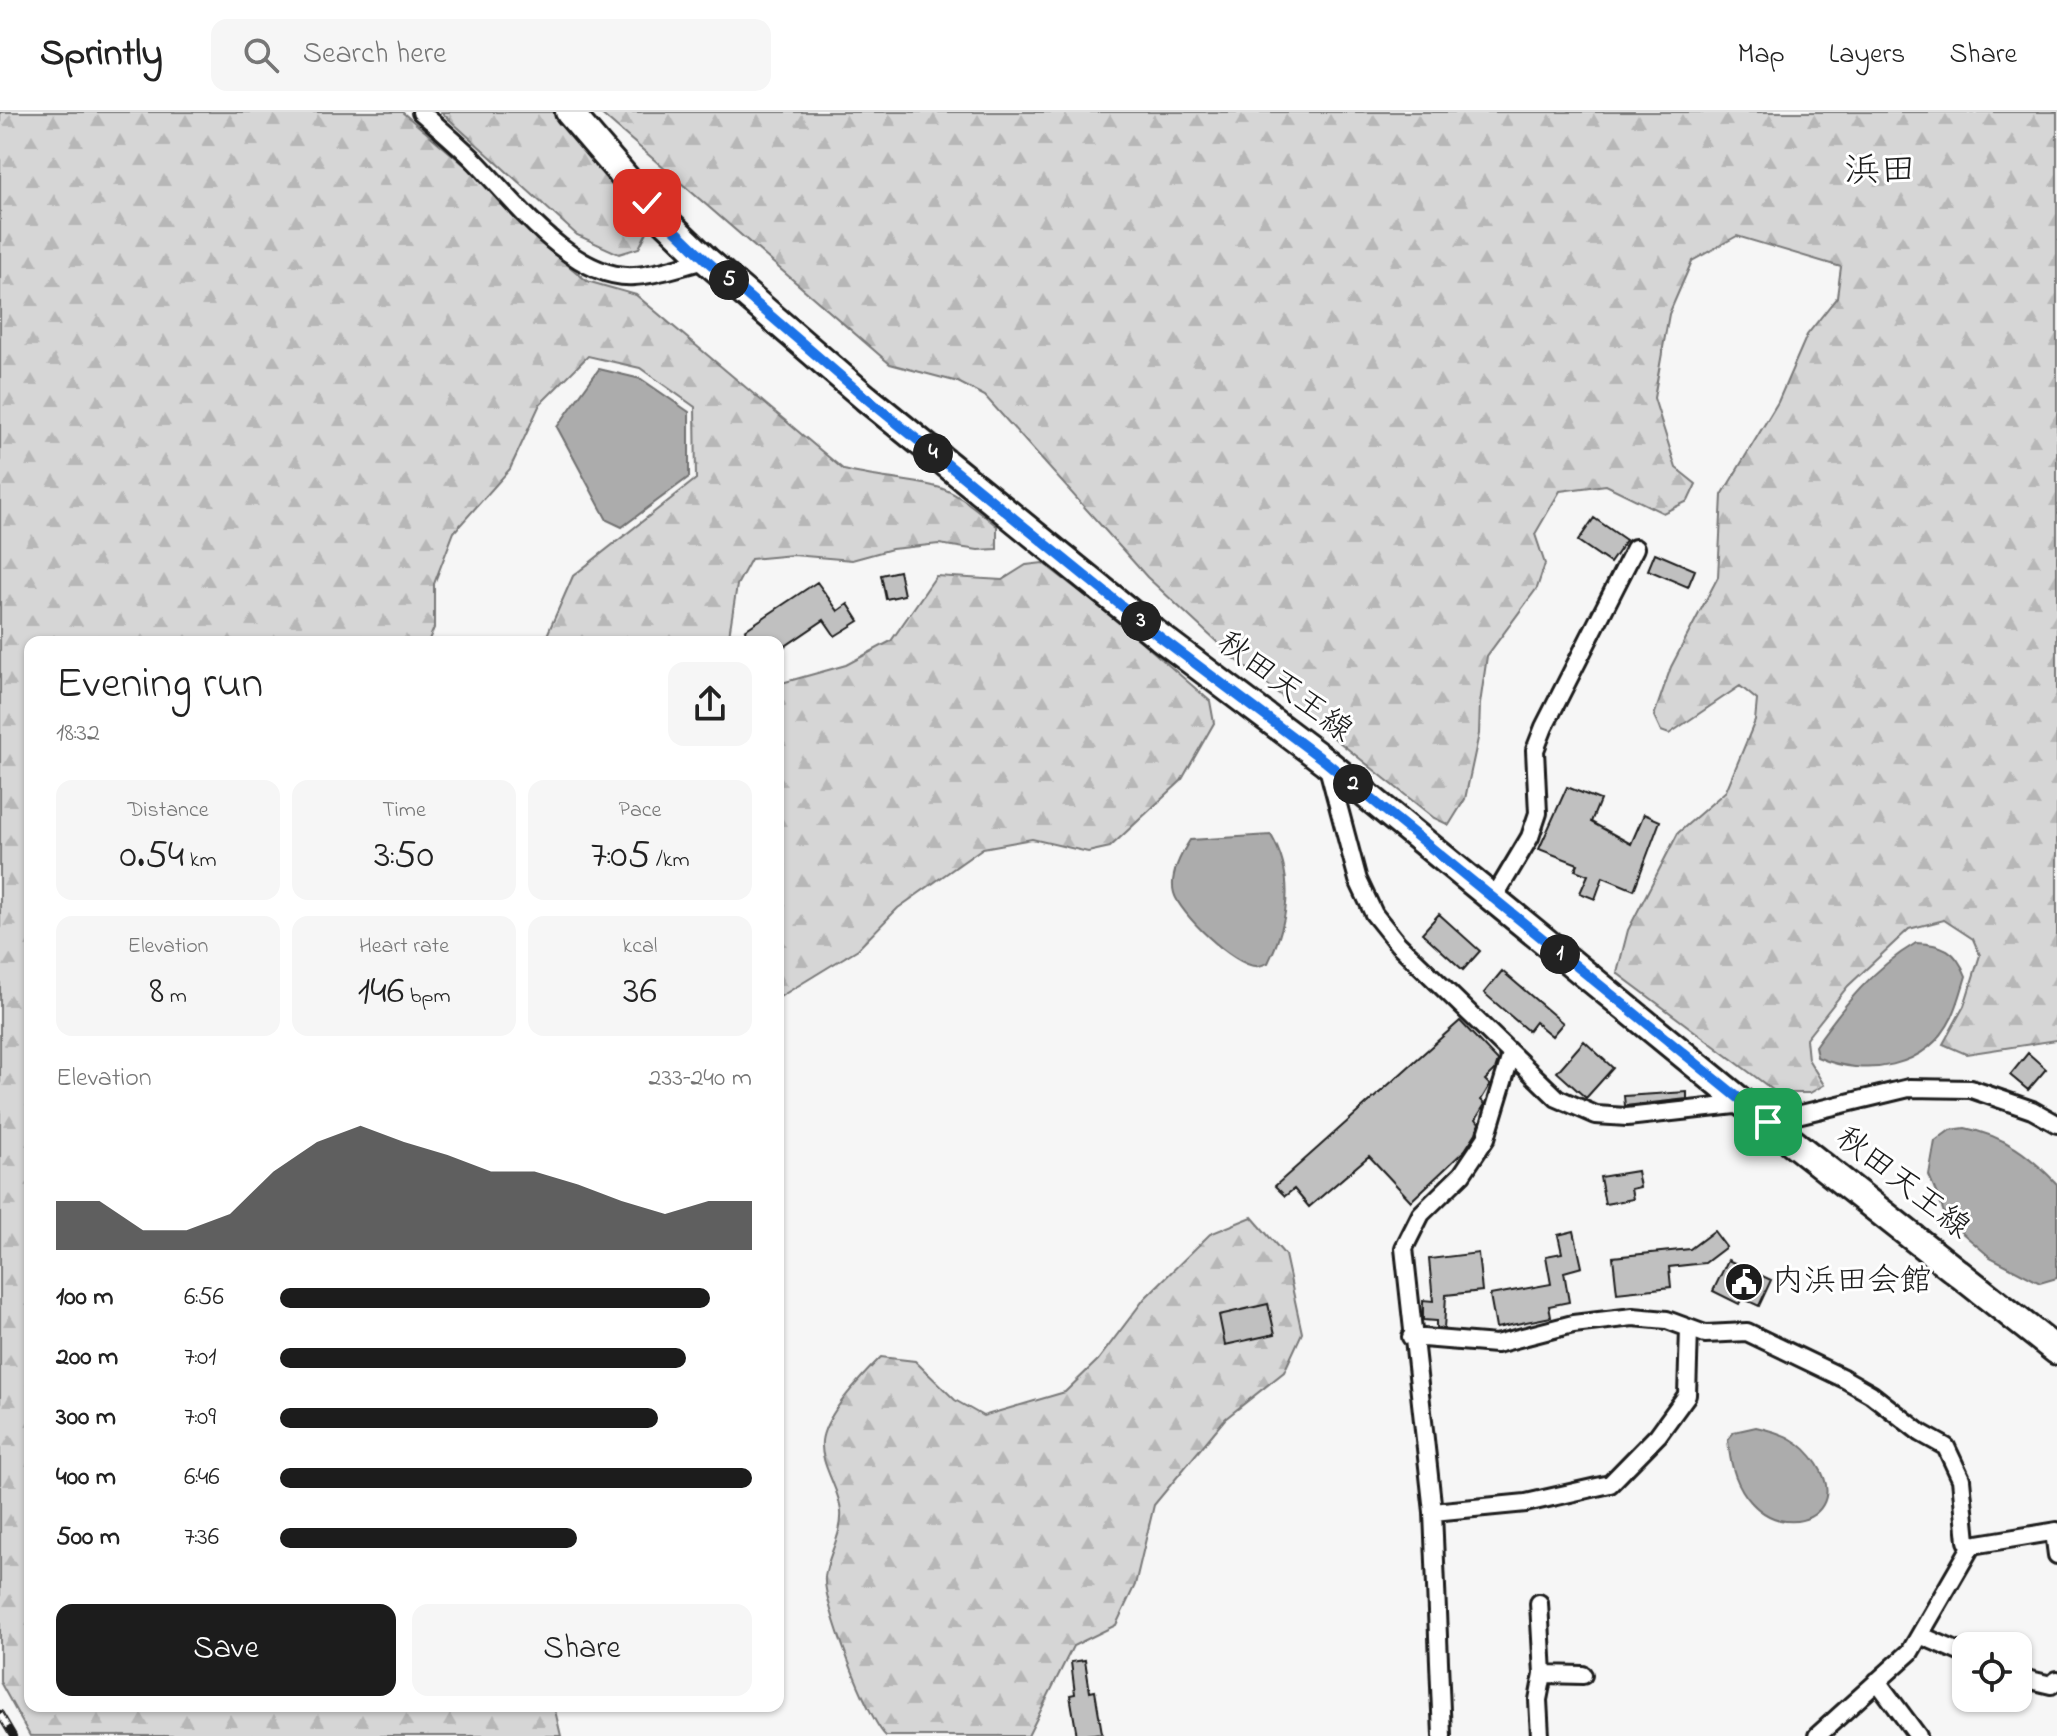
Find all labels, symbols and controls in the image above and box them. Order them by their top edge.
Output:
search box [211,19,771,91]
text: Sprintly [40,27,163,83]
icon: search [239,33,283,77]
text: Search here [303,33,446,77]
text: Map [1737,35,1785,76]
text: Layers [1829,35,1905,76]
text: Share [1949,35,2017,76]
district label: 浜田 [1844,146,1916,199]
pin [613,169,681,237]
icon: check [625,181,669,225]
pin: 5 [709,260,749,300]
text: 5 [723,264,735,296]
pin: 4 [913,433,953,473]
text: 4 [928,437,938,469]
pin: 3 [1121,601,1161,641]
text: 3 [1136,605,1146,637]
street label: 秋田天王線 [1206,621,1362,755]
text: Evening run [56,653,263,717]
button: share [668,662,752,746]
text: 18:32 [56,715,100,753]
pin: 2 [1333,764,1373,804]
text: 2 [1348,768,1358,800]
text: Distance [127,795,209,827]
text: Time [382,795,426,827]
text: Pace [619,795,661,827]
text: 0.54 [119,827,184,886]
text: 3:50 [374,827,434,886]
text: 7:05 [590,827,651,886]
text: km [184,845,217,877]
text: /km [651,845,690,877]
text: Elevation [128,931,208,963]
text: Heart rate [359,931,449,963]
text: kcal [623,931,657,963]
pin: 1 [1540,934,1580,974]
text: 1 [1557,938,1564,970]
text: 8 [149,963,164,1022]
text: 146 [358,963,404,1022]
text: 36 [623,963,657,1022]
text: m [164,981,187,1013]
text: bpm [404,981,450,1013]
text: Elevation [56,1060,152,1098]
text: 233–240 m [649,1060,752,1098]
pin [1734,1088,1802,1156]
icon: arrive [1746,1100,1790,1144]
street label: 秋田天王線 [1824,1116,1980,1252]
place label: 内浜田会館 [1772,1259,1932,1306]
public building icon: 内浜田会館 [1723,1261,1765,1303]
text: 100 m [56,1279,113,1317]
text: 6:56 [184,1279,224,1317]
text: 200 m [56,1339,118,1377]
text: 7:01 [184,1339,216,1377]
text: 300 m [56,1399,116,1437]
text: 7:09 [184,1399,216,1437]
text: 400 m [56,1459,116,1497]
text: 6:46 [184,1459,220,1497]
text: 500 m [56,1519,120,1557]
text: 7:36 [184,1519,219,1557]
button: Save [56,1604,396,1696]
button: Share [412,1604,752,1696]
map controls [1952,1632,2032,1712]
button: locate [1952,1632,2032,1712]

